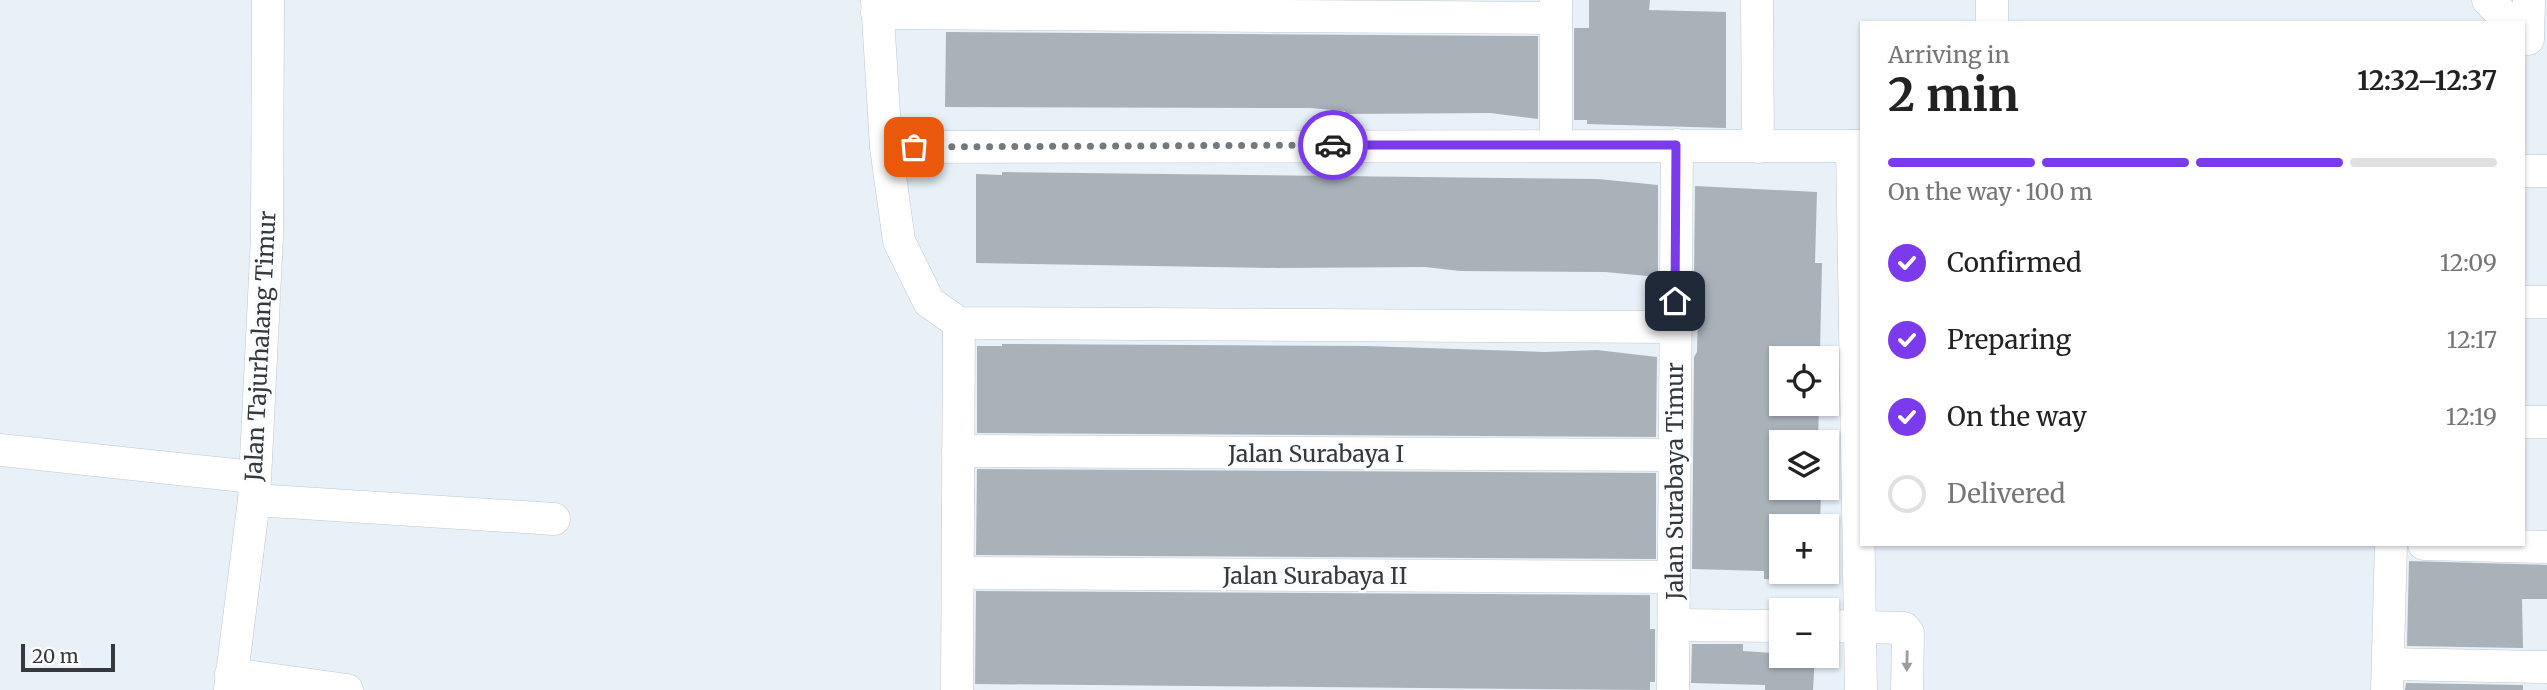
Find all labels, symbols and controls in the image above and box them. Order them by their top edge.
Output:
text: Arriving in [1888,40,2010,69]
text: 12:32–12:37 [2357,64,2497,97]
text: 2 min [1888,66,2019,124]
courier [1298,110,1368,180]
pin [884,117,944,177]
icon: car [1314,126,1352,164]
icon: bag [895,128,933,166]
text: On the way · 100 m [1888,177,2093,206]
street label: Jalan Tajurhalang Timur [238,210,282,483]
icon: check [1888,244,1926,282]
text: Confirmed [1947,246,2082,279]
text: 12:09 [2440,248,2497,277]
pin [1645,271,1705,331]
icon: home [1656,282,1694,320]
icon: check [1888,321,1926,359]
text: Preparing [1947,323,2071,356]
text: 12:17 [2447,325,2497,354]
map controls [1769,346,1839,668]
button: locate [1769,346,1839,416]
street label: Jalan Surabaya Timur [1660,362,1689,601]
icon: check [1888,398,1926,436]
text: On the way [1947,400,2087,433]
text: 12:19 [2446,402,2497,431]
button: layers [1769,430,1839,500]
street label: Jalan Surabaya I [1227,439,1404,468]
text: Delivered [1947,477,2066,510]
button: + [1769,514,1839,584]
street label: Jalan Surabaya II [1222,561,1407,590]
button: − [1769,598,1839,668]
scale bar [21,641,116,673]
text: 20 m [32,644,79,668]
one-way arrow [1901,650,1913,672]

